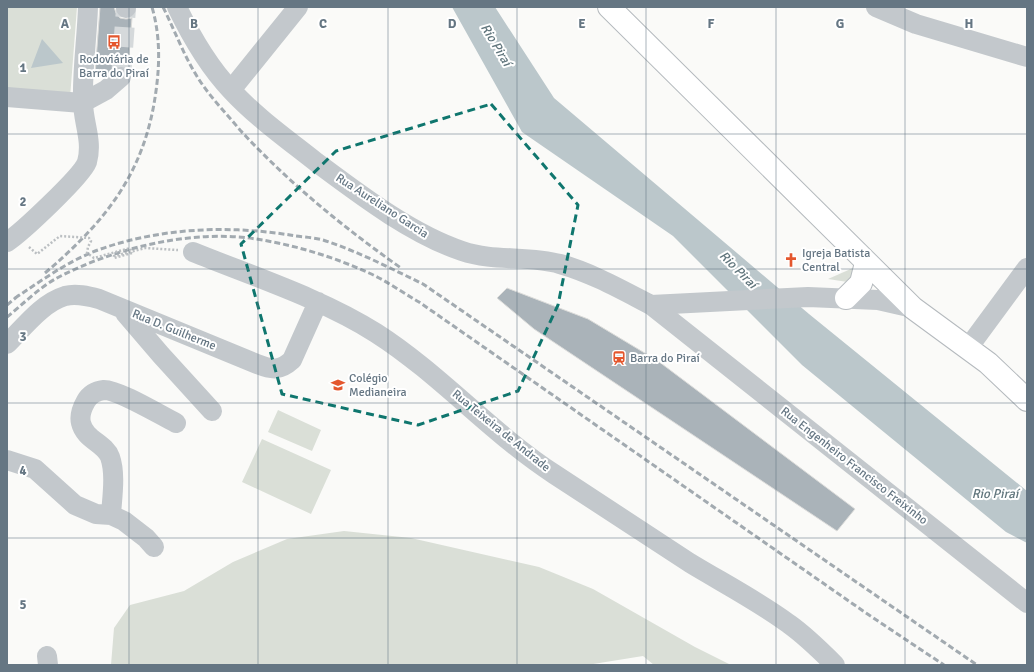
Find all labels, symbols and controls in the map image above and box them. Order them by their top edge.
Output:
text: A [61,16,70,32]
text: B [190,16,198,32]
text: C [319,16,327,32]
text: D [448,16,457,32]
text: E [578,16,586,32]
text: F [708,16,715,32]
text: G [836,16,844,32]
text: H [965,16,973,32]
water label: Rio Piraí [477,21,516,71]
bus stop icon: Rodoviária de Barra do Piraí [106,34,122,50]
place label: Rodoviária de Barra do Piraí [79,52,150,81]
text: 1 [19,60,27,76]
street label: Rua Aureliano Garcia [333,170,431,242]
text: 2 [19,194,27,210]
place label: Igreja Batista Central [802,246,870,275]
water label: Rio Piraí [716,248,762,294]
church icon: Igreja Batista Central [783,252,799,268]
street label: Rua D. Guilherme [130,306,218,354]
text: 3 [19,329,27,345]
station icon: Barra do Piraí [611,350,627,366]
place label: Barra do Piraí [630,351,701,366]
place label: Colégio Medianeira [349,371,407,400]
school or university icon: Colégio Medianeira [330,377,346,393]
street label: Rua Teixeira de Andrade [449,387,553,475]
street label: Rua Engenheiro Francisco Freixinho [777,404,931,528]
text: 4 [19,463,27,479]
water label: Rio Piraí [972,486,1021,502]
text: 5 [19,597,27,613]

